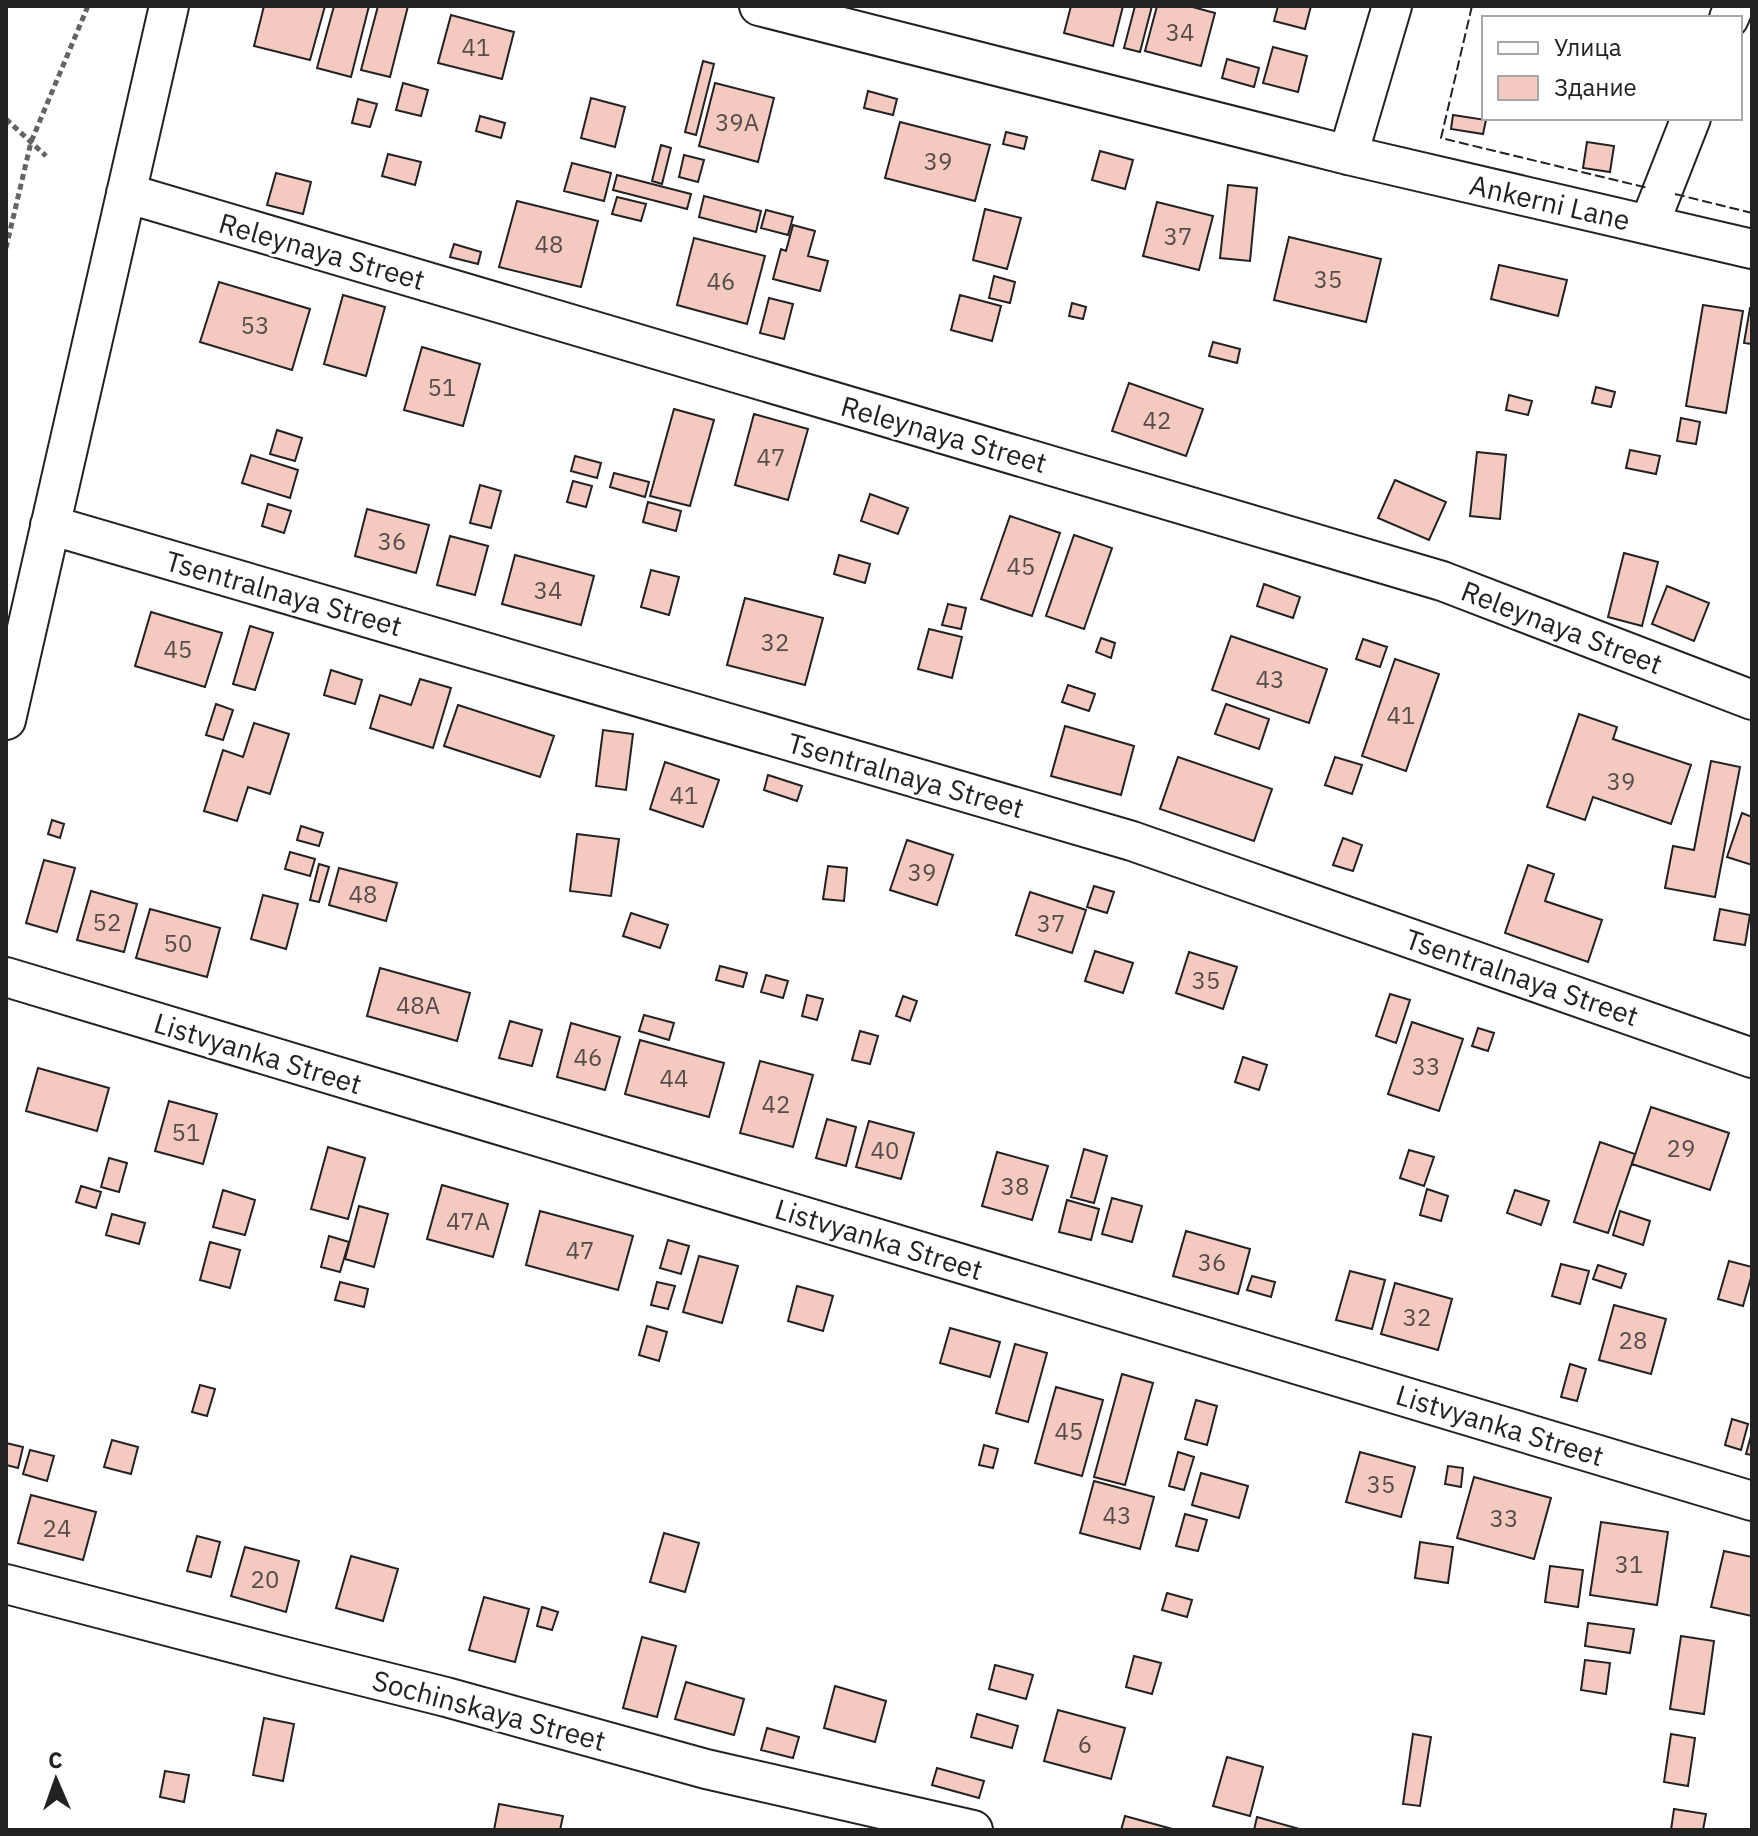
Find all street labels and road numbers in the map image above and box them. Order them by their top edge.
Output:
street label: Ankerni Lane [1466,166,1634,238]
street label: Releynaya Street [215,204,429,298]
street label: Releynaya Street [837,387,1051,481]
street label: Tsentralnaya Street [162,542,406,644]
street label: Releynaya Street [1456,572,1668,682]
street label: Tsentralnaya Street [784,724,1028,826]
street label: Tsentralnaya Street [1401,920,1643,1034]
street label: Listvyanka Street [150,1004,366,1102]
street label: Listvyanka Street [771,1190,987,1288]
street label: Listvyanka Street [1392,1376,1608,1474]
street label: Sochinskaya Street [368,1661,610,1759]

